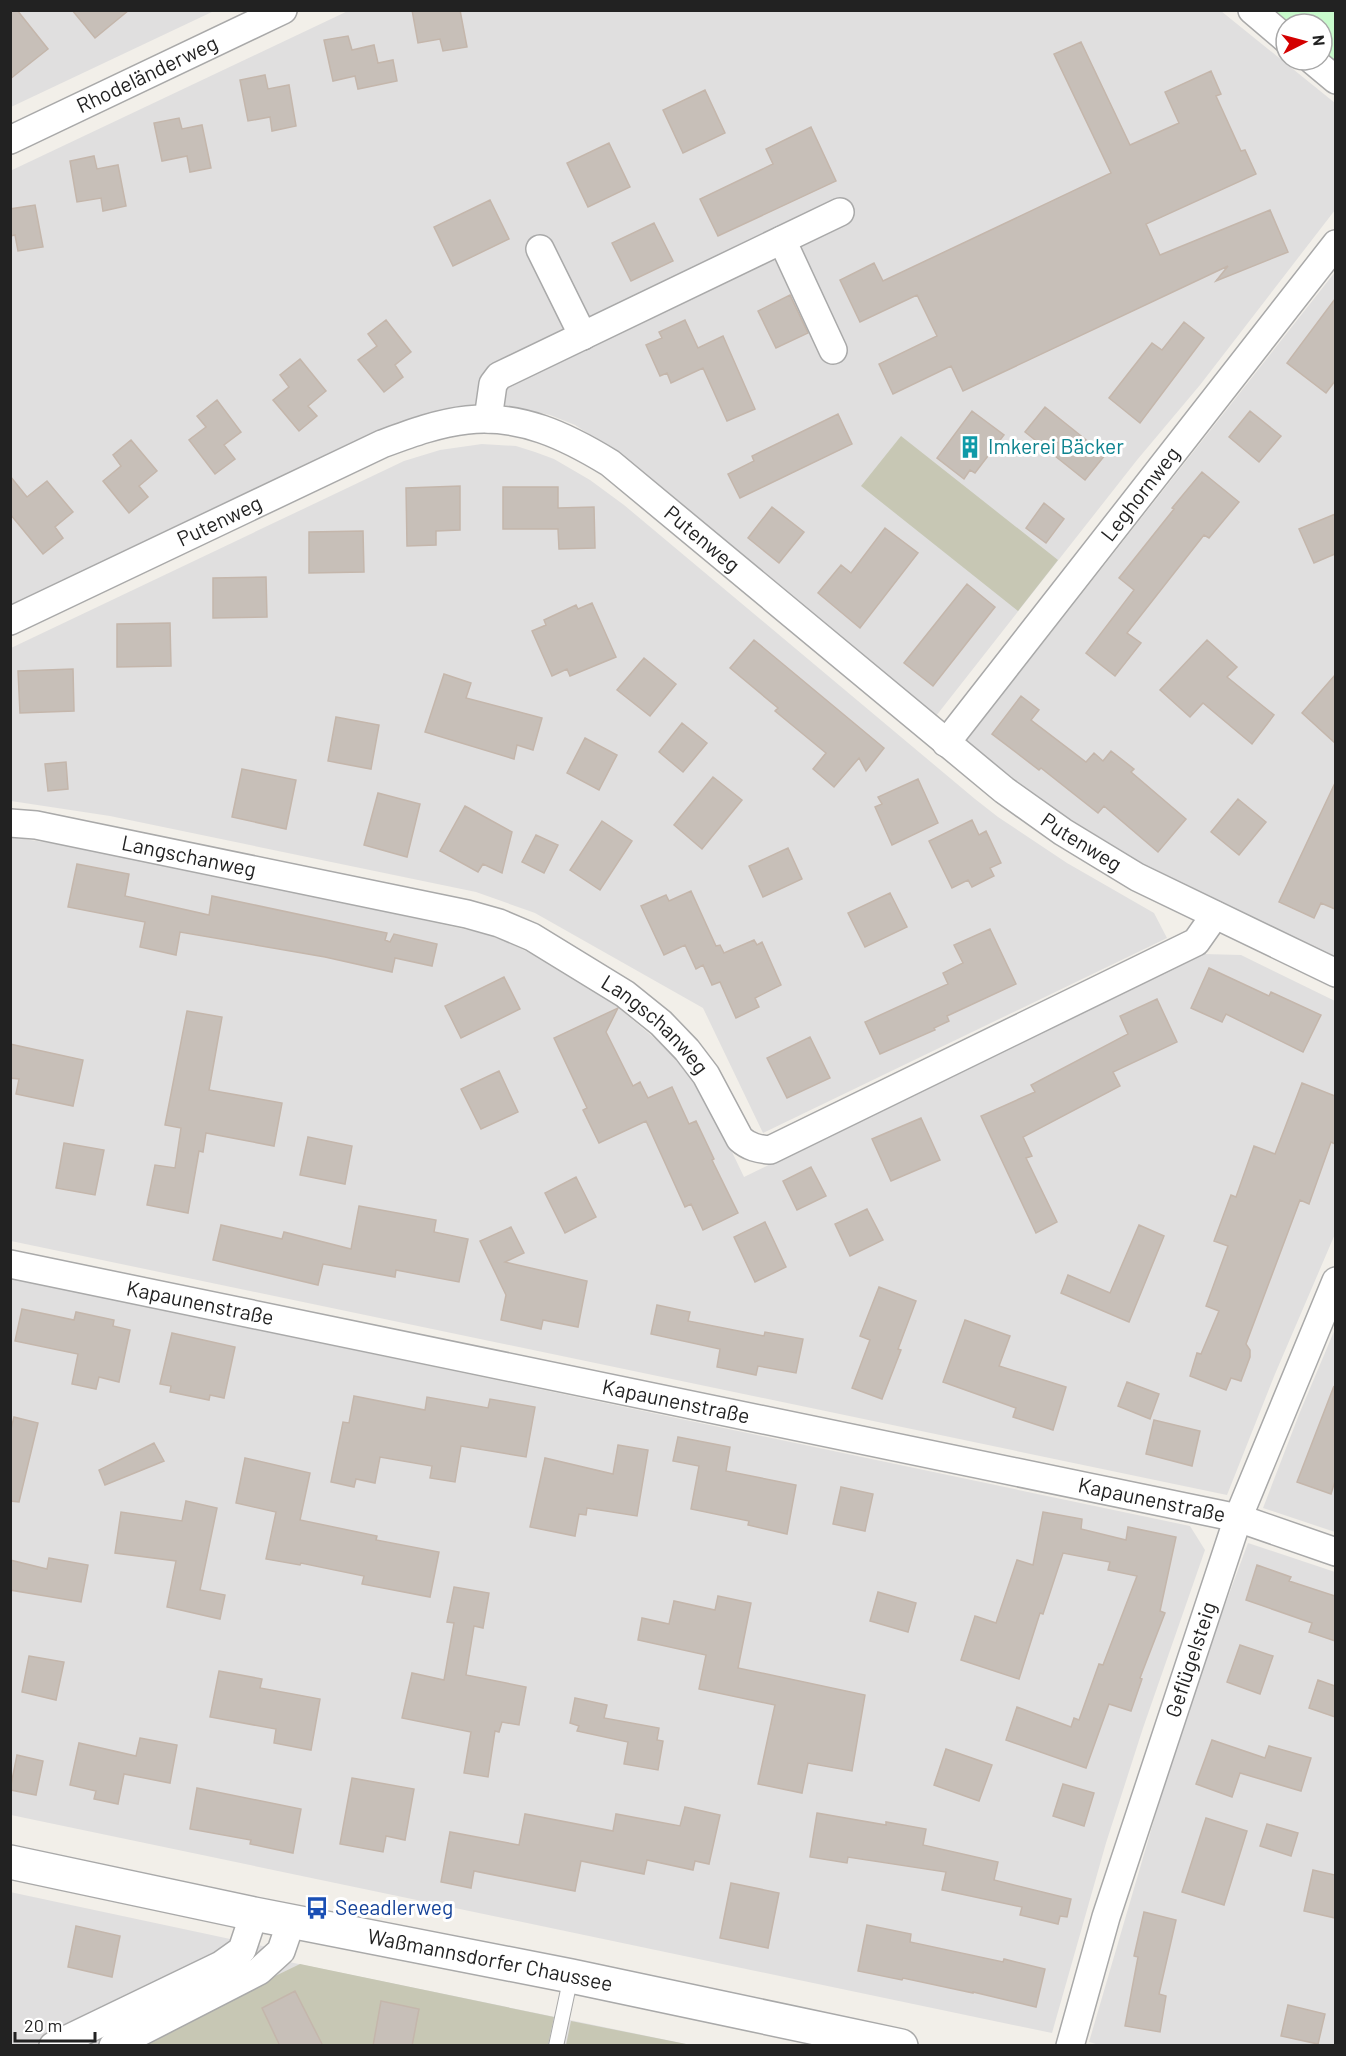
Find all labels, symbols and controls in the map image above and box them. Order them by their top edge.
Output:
north arrow [1274,12,1334,72]
street label: Rhodeländerweg [72,29,221,117]
text: N [1309,34,1329,47]
place label: Imkerei Bäcker [988,433,1124,458]
building icon: Imkerei Bäcker [957,434,983,460]
street label: Leghornweg [1095,441,1184,545]
street label: Putenweg [173,489,265,551]
street label: Putenweg [660,499,746,577]
street label: Putenweg [1037,806,1127,876]
street label: Langschanweg [120,829,258,881]
street label: Langschanweg [597,969,715,1078]
street label: Kapaunenstraße [124,1274,276,1329]
street label: Kapaunenstraße [600,1373,752,1428]
street label: Kapaunenstraße [1076,1471,1228,1526]
street label: Geflügelsteig [1159,1598,1220,1720]
place label: Seeadlerweg [335,1894,453,1919]
bus stop icon: Seeadlerweg [304,1895,330,1921]
street label: Waßmannsdorfer Chaussee [365,1922,615,1996]
scale bar [15,2005,94,2043]
text: 20 m [24,2014,62,2036]

